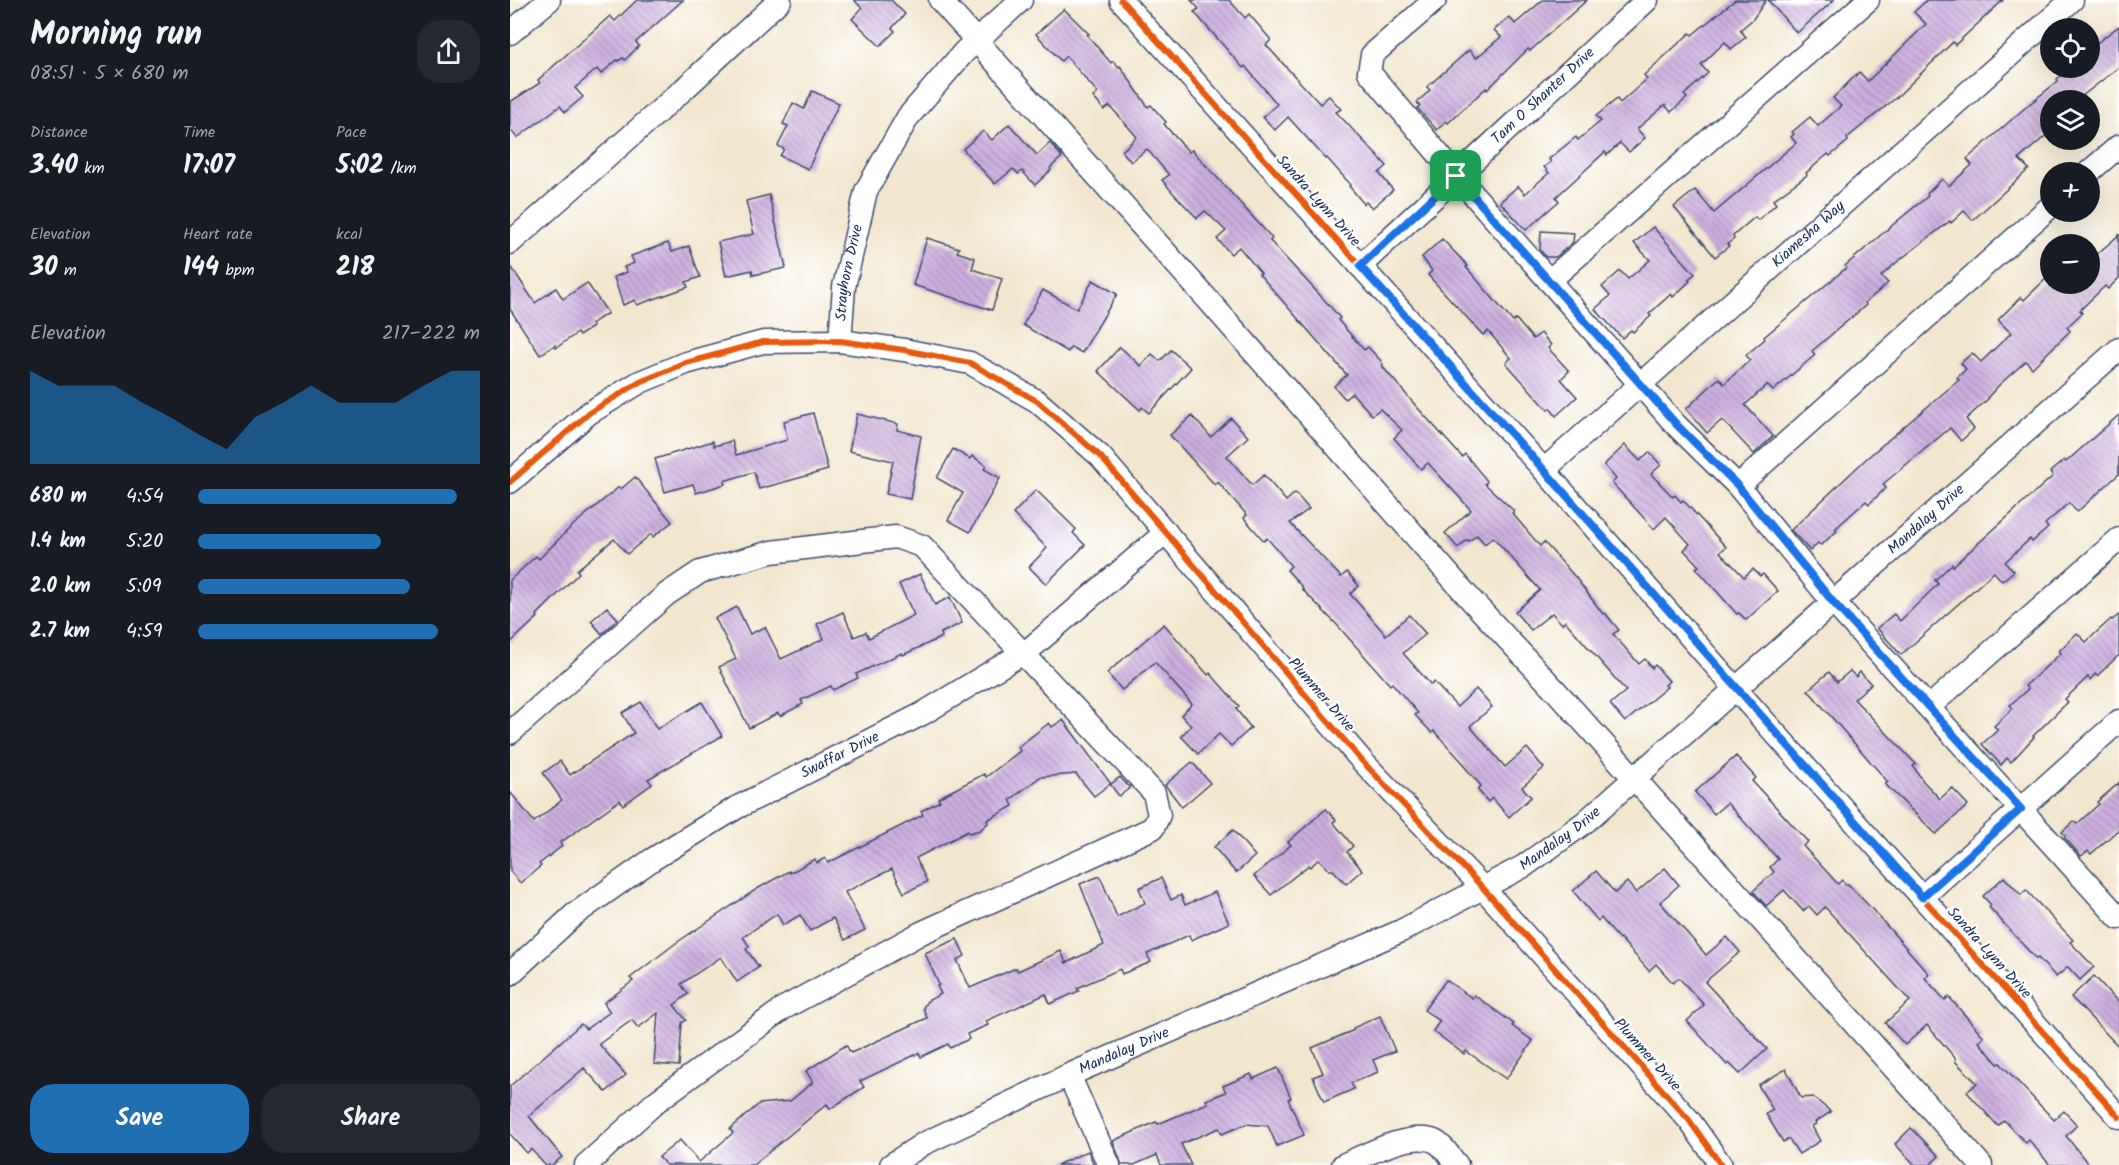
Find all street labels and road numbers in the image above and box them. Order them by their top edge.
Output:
street label: Tam O Shanter Drive [1486,41,1601,150]
street label: Sandra Lynn Drive [1270,149,1366,253]
street label: Kiamesha Way [1766,195,1851,274]
street label: Strayhorn Drive [830,222,870,322]
street label: Mandalay Drive [1882,479,1971,561]
street label: Plummer Drive [1282,652,1360,738]
street label: Swaffar Drive [796,725,884,785]
street label: Mandalay Drive [1515,801,1607,878]
street label: Sandra Lynn Drive [1941,901,2037,1005]
street label: Plummer Drive [1607,1013,1687,1097]
street label: Mandalay Drive [1075,1021,1174,1081]

